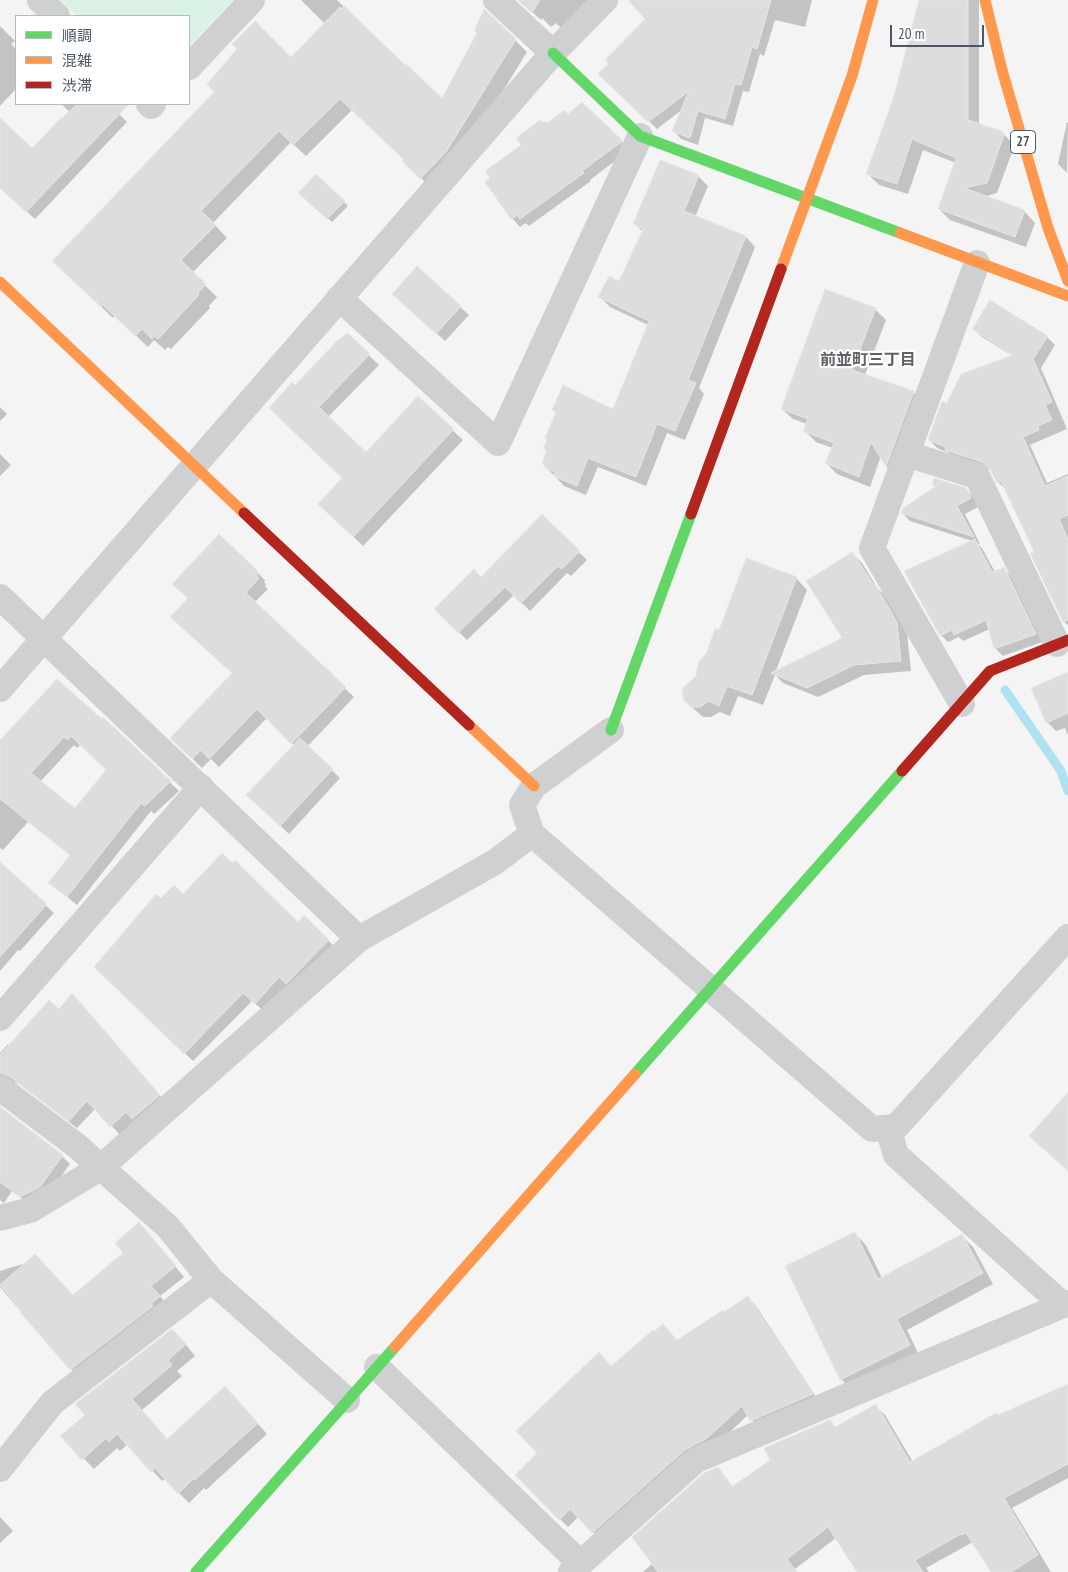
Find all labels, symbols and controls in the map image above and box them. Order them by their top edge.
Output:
legend [15,15,190,105]
scale bar [893,15,987,47]
text: 20 m [898,24,924,43]
text: 順調 [62,26,92,45]
text: 混雑 [62,51,92,70]
text: 渋滞 [62,76,92,95]
road number: 27 [1010,130,1036,154]
district label: 前並町三丁目 [820,350,916,370]

